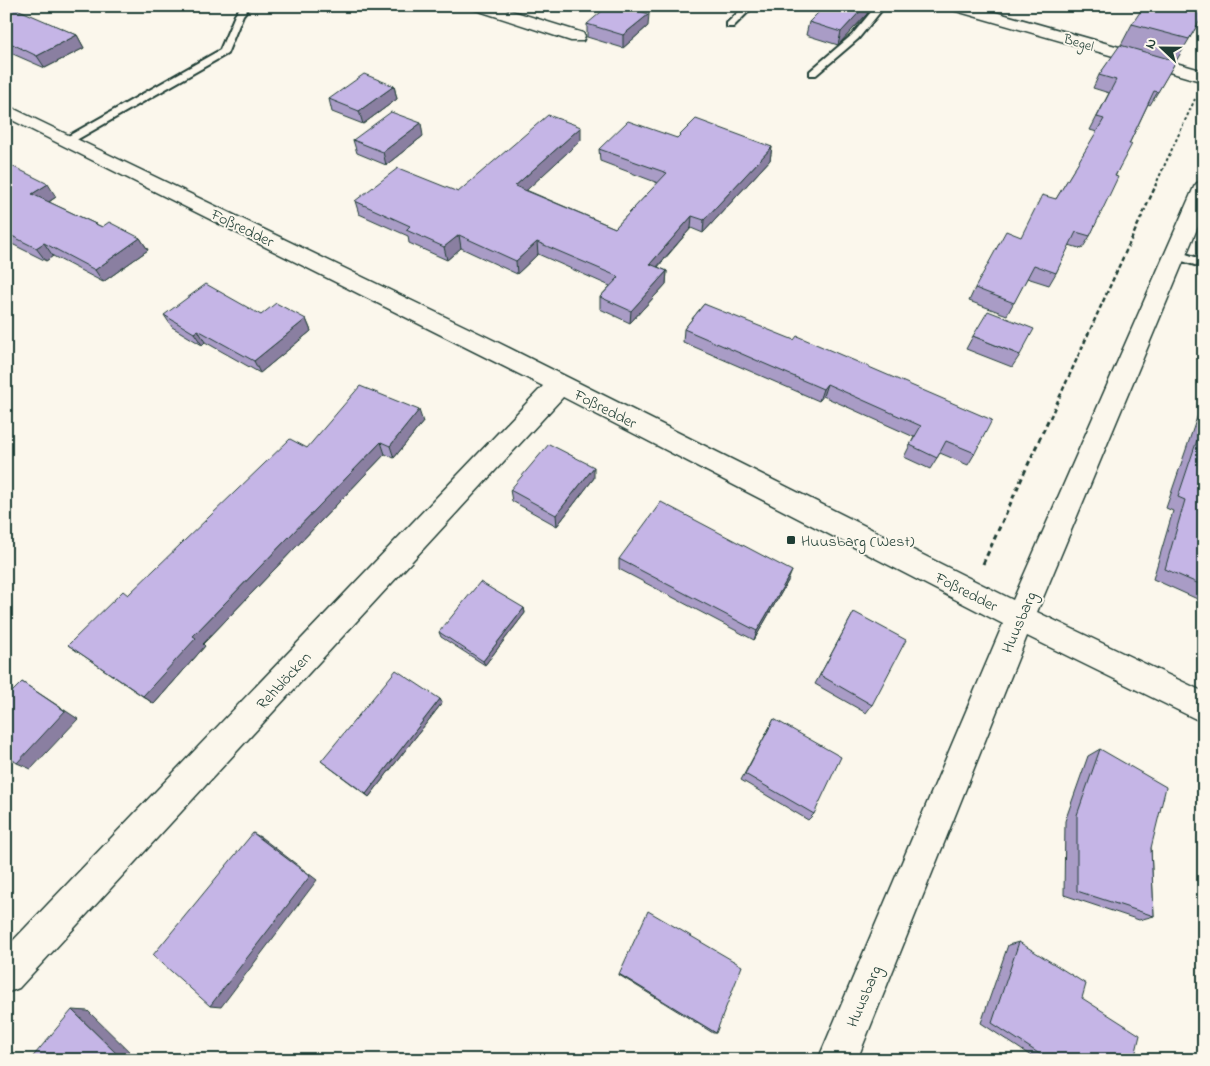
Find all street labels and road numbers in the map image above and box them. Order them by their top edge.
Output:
street label: Begel [1060,29,1096,59]
street label: Foßredder [206,203,278,254]
street label: Foßredder [569,383,641,436]
street label: Foßredder [930,566,1002,619]
street label: Huusbarg [996,588,1044,657]
street label: Rehblöcken [251,647,318,716]
street label: Huusbarg [841,962,889,1031]

